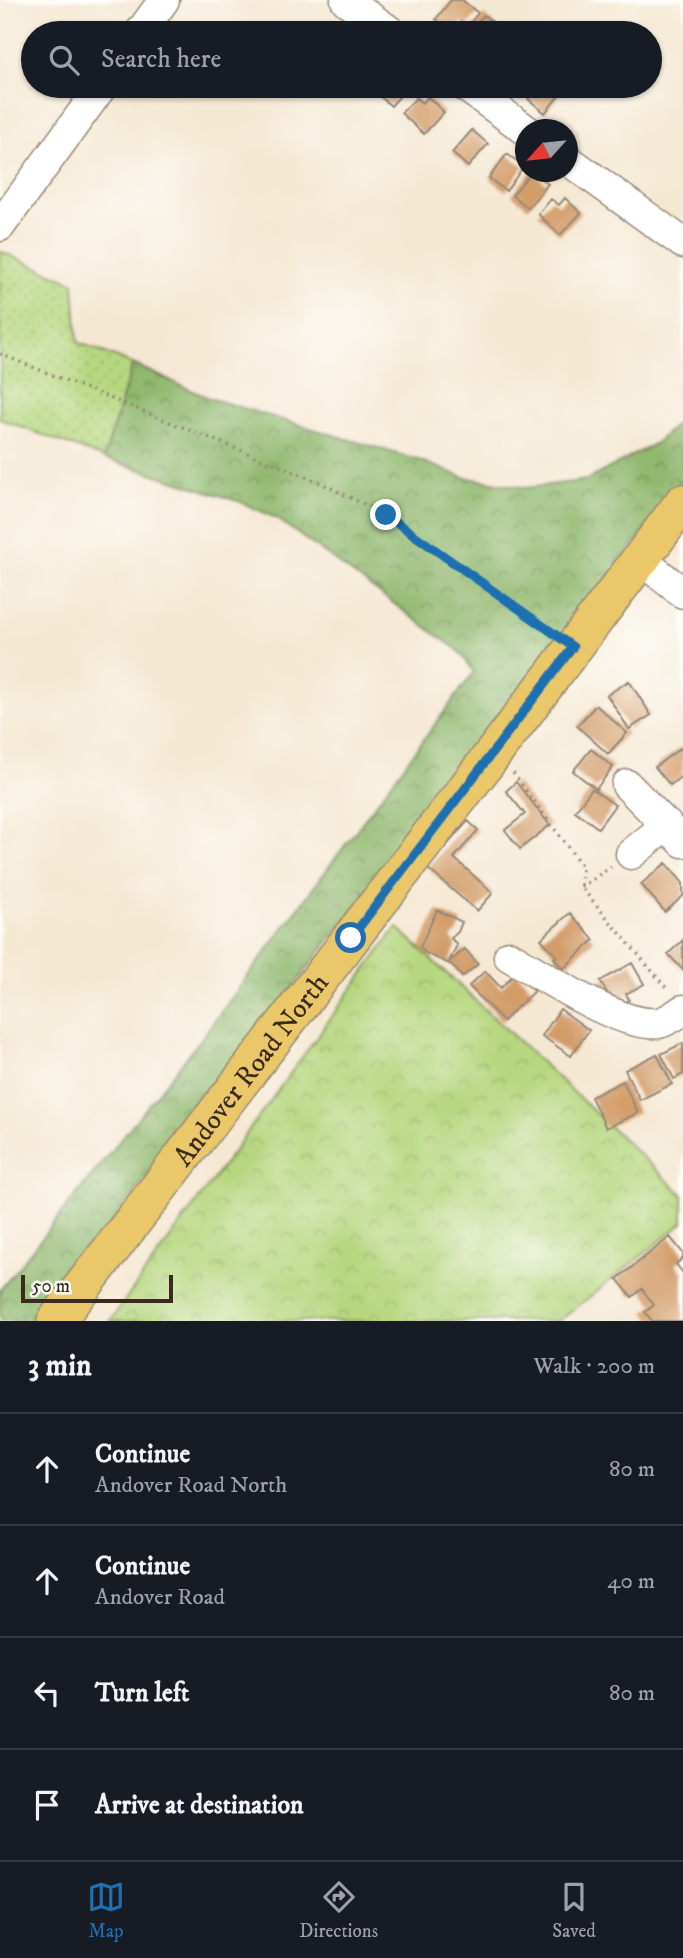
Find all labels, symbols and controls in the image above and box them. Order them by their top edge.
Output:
search box [21,21,662,98]
icon: search [45,41,83,79]
text: Search here [101,43,221,76]
north arrow [515,119,578,182]
route end [370,499,401,530]
route start [335,922,366,953]
street label: Andover Road North [166,966,337,1174]
scale bar [21,1272,173,1304]
text: 50 m [32,1275,70,1298]
text: 3 min [28,1348,92,1385]
text: Walk · 200 m [534,1352,655,1381]
text: Continue [95,1438,190,1471]
icon: ahead [28,1450,66,1488]
text: 80 m [609,1455,655,1484]
text: Andover Road North [95,1471,287,1500]
text: Continue [95,1550,190,1583]
icon: ahead [28,1562,66,1600]
text: 40 m [607,1567,655,1596]
text: Andover Road [95,1583,225,1612]
icon: left [28,1674,66,1712]
text: Turn left [95,1677,189,1710]
text: 80 m [609,1679,655,1708]
icon: arrive [28,1786,66,1824]
text: Arrive at destination [95,1789,304,1822]
tab: Map [87,1878,125,1943]
tab: Directions [299,1878,378,1943]
tab: Saved [552,1878,596,1943]

